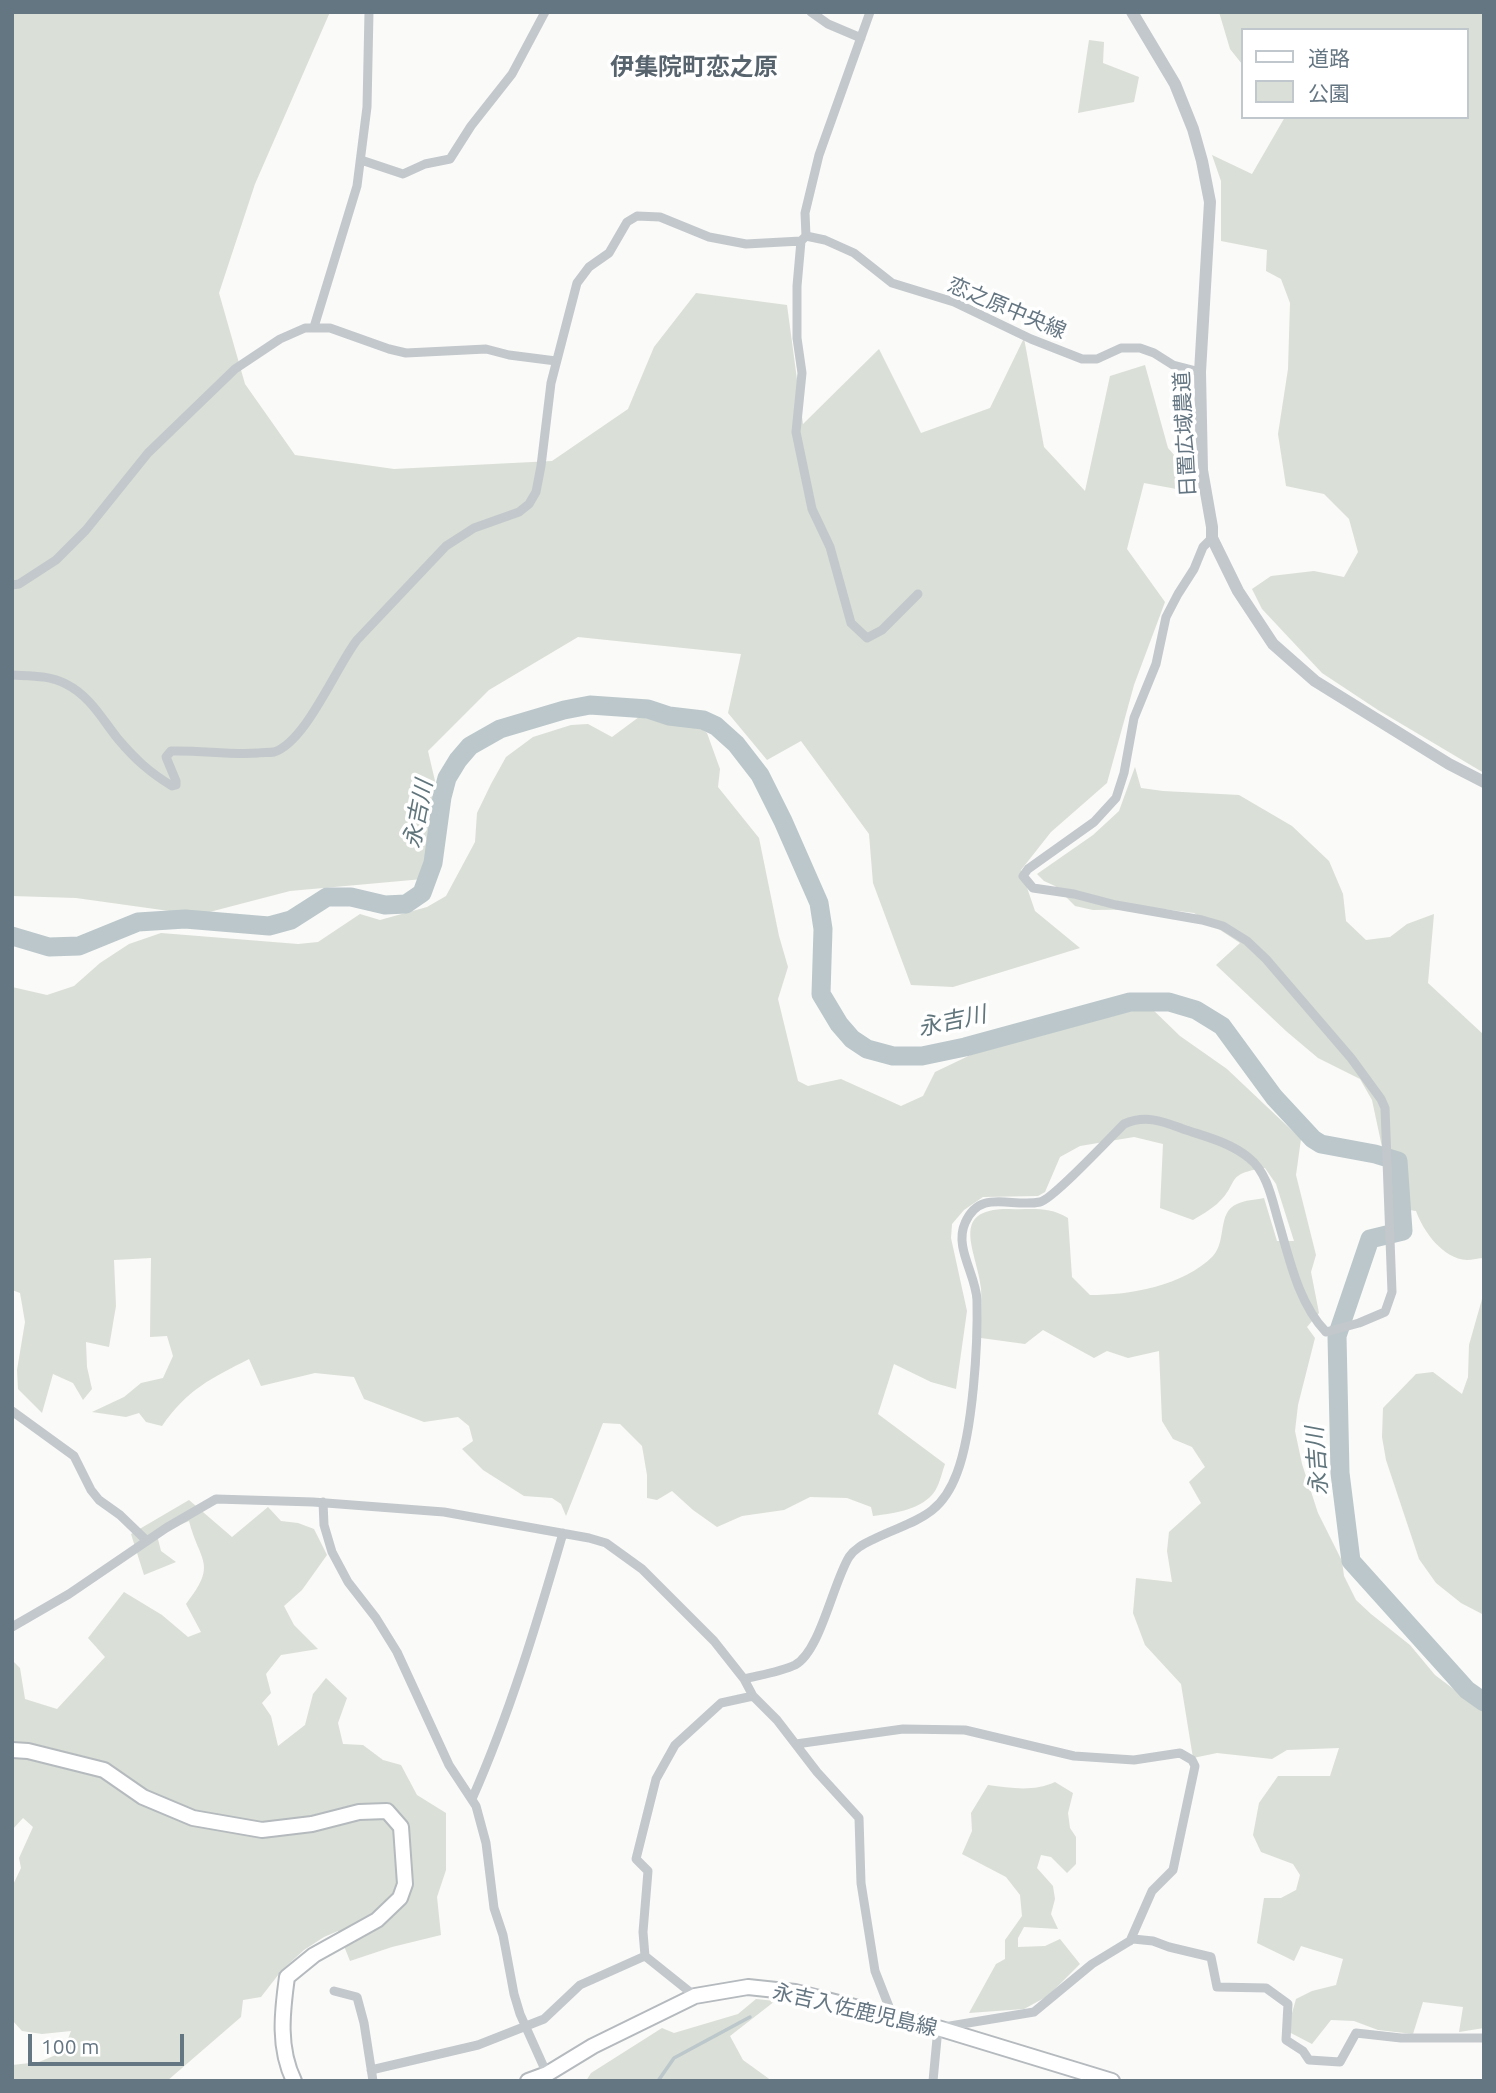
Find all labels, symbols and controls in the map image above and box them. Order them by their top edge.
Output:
legend [1240,28,1468,119]
text: 道路 [1308,46,1350,70]
district label: 伊集院町恋之原 [610,53,778,81]
text: 公園 [1308,81,1350,105]
street label: 恋之原中央線 [944,272,1070,344]
street label: 日置広域農道 [1169,370,1201,498]
water label: 永吉川 [398,778,438,850]
water label: 永吉川 [915,1000,989,1042]
water label: 永吉川 [1301,1426,1333,1496]
street label: 永吉入佐鹿児島線 [770,1979,940,2041]
scale bar [32,2020,187,2064]
text: 100 m [41,2034,99,2058]

